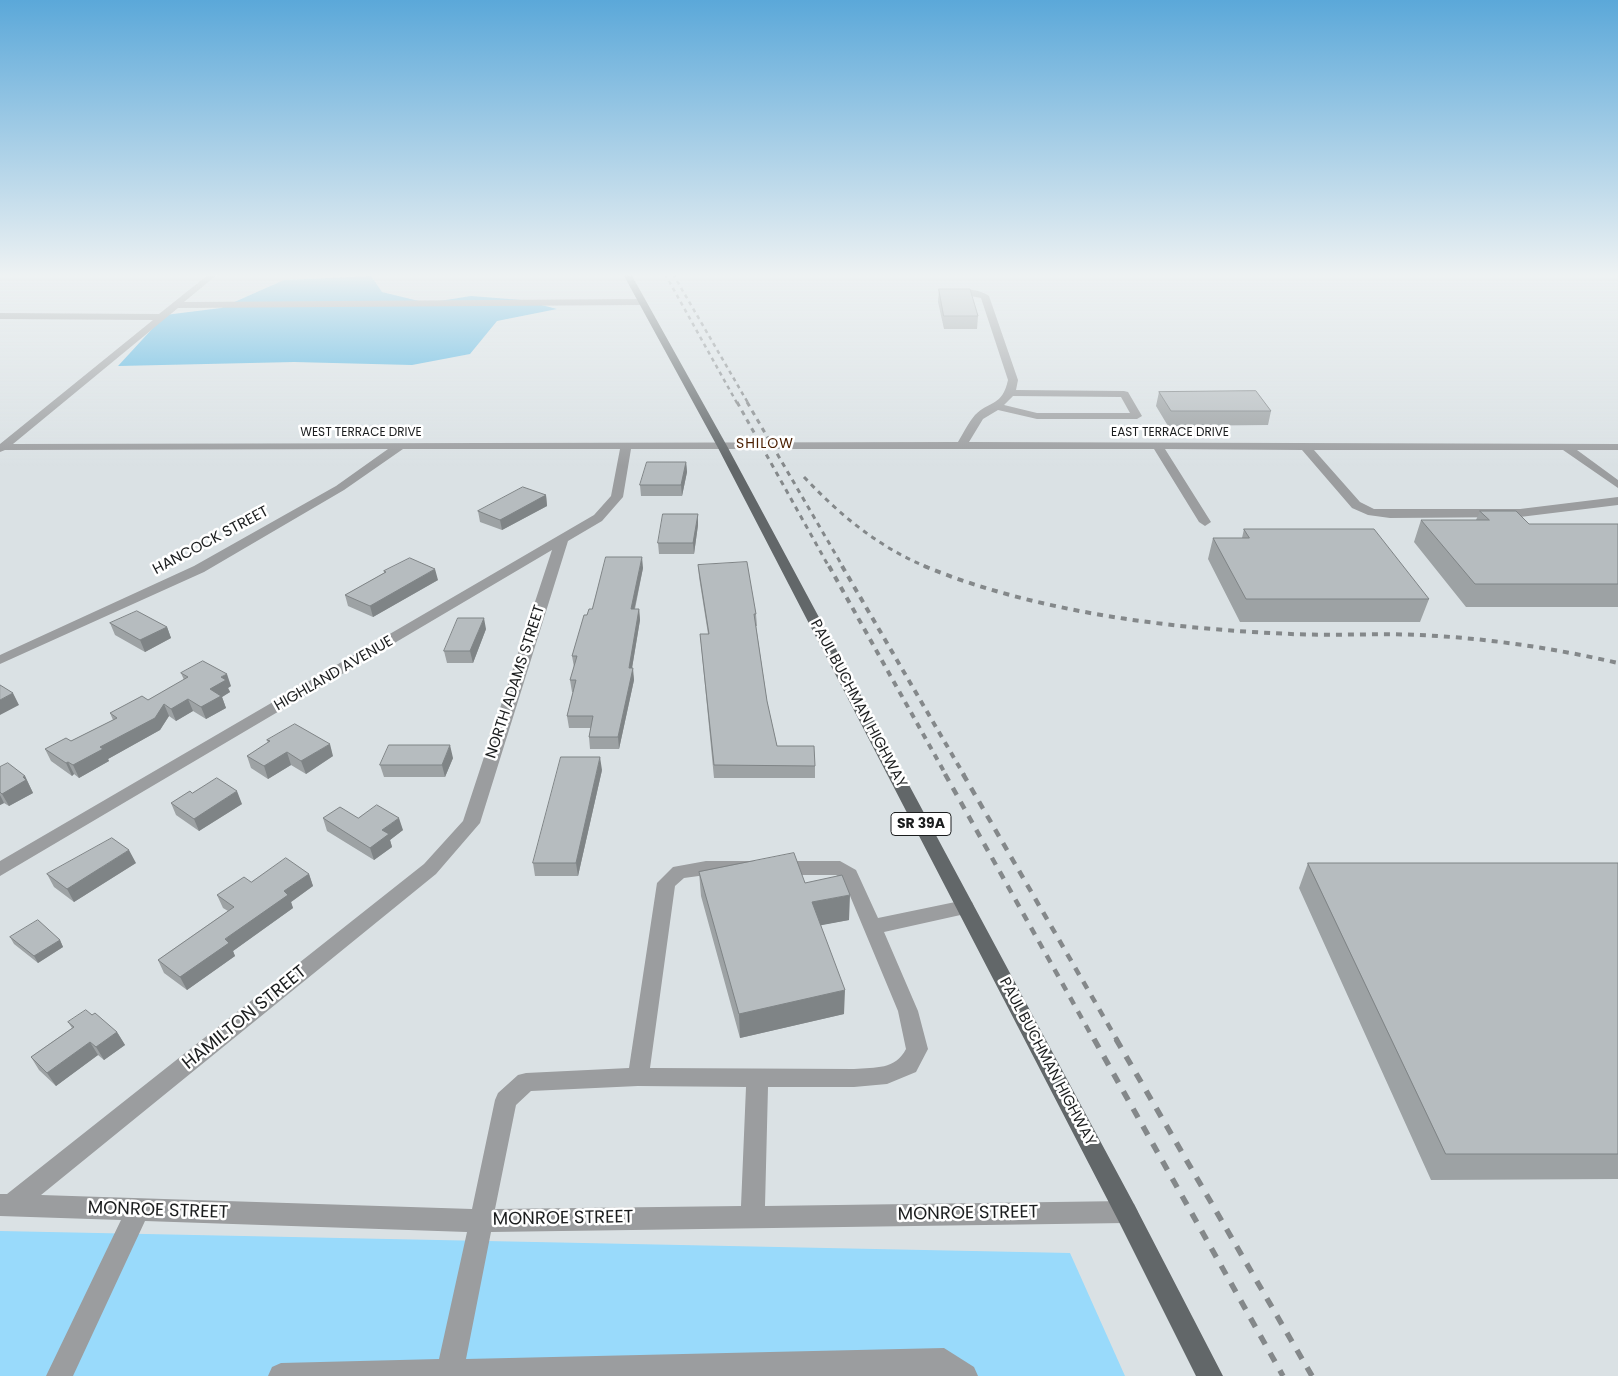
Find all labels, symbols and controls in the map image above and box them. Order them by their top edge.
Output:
street label: WEST TERRACE DRIVE [300,426,422,440]
street label: EAST TERRACE DRIVE [1111,426,1229,440]
district label: SHILOW [735,436,795,452]
street label: HANCOCK STREET [150,503,272,579]
street label: NORTH ADAMS STREET [483,603,549,761]
street label: PAUL BUCHMAN HIGHWAY [806,617,910,791]
street label: HIGHLAND AVENUE [271,633,397,715]
road number: SR 39A [891,812,951,836]
street label: HAMILTON STREET [179,961,311,1075]
street label: PAUL BUCHMAN HIGHWAY [995,975,1099,1149]
street label: MONROE STREET [87,1198,229,1224]
street label: MONROE STREET [897,1202,1039,1226]
street label: MONROE STREET [492,1207,634,1231]

